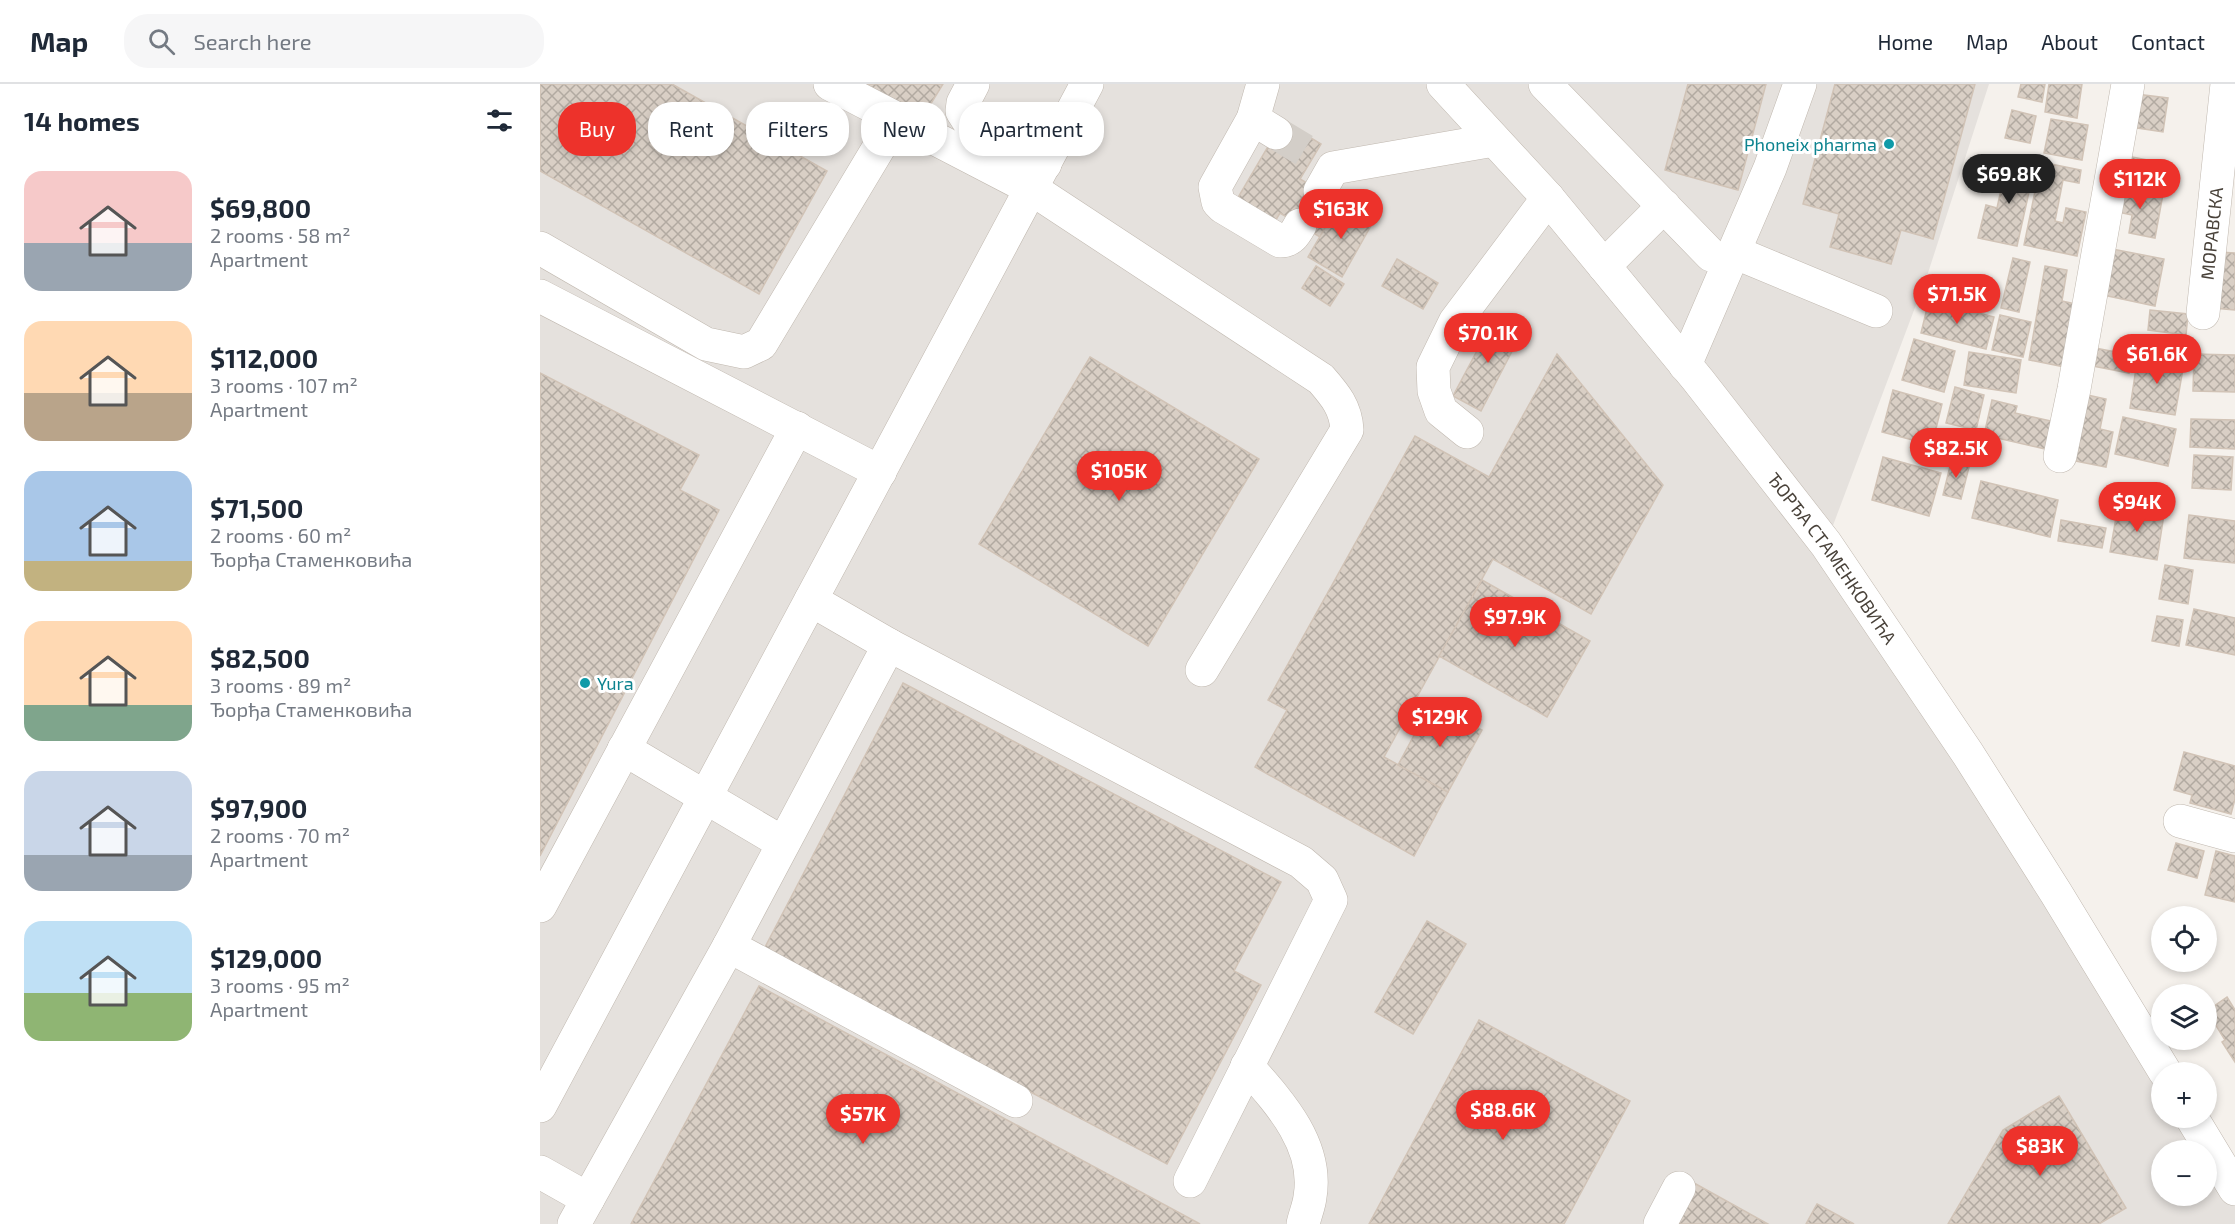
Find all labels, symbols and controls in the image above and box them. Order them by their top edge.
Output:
search box [124,14,544,68]
text: Map [30,24,88,58]
icon: search [145,25,178,58]
text: Search here [193,28,312,54]
text: Home [1877,29,1933,54]
text: Map [1966,29,2008,54]
text: About [2041,29,2098,54]
text: Contact [2131,29,2205,54]
chip: Buy [558,102,636,156]
chip: Rent [648,102,734,156]
chip: Filters [746,102,849,156]
chip: New [861,102,947,156]
chip: Apartment [959,102,1104,156]
icon: filters [483,104,516,137]
text: 14 homes [24,105,140,136]
place label: Phoneix pharma [1744,133,1877,155]
marker: Phoneix pharma [1882,137,1896,151]
pin: $69.8K [1960,154,2058,205]
pin: $112K [2098,159,2182,210]
text: $69.8K [1976,161,2042,185]
text: $112K [2113,166,2167,190]
street label: МОРАВСКА [2196,185,2227,281]
pin: $163K [1299,189,1383,240]
text: $69,800 [210,192,311,223]
icon: home [72,195,144,267]
text: $163K [1313,196,1369,220]
text: 2 rooms · 58 m² [210,223,351,247]
text: Apartment [210,247,308,271]
pin: $71.5K [1908,274,2006,325]
text: $71.5K [1927,281,1987,305]
pin: $70.1K [1439,313,1537,364]
text: $70.1K [1458,320,1518,344]
pin: $61.6K [2108,334,2206,385]
text: $61.6K [2126,341,2188,365]
text: $112,000 [210,342,318,373]
icon: home [72,345,144,417]
text: 3 rooms · 107 m² [210,373,358,397]
text: Apartment [210,397,308,421]
pin: $82.5K [1907,428,2005,479]
text: $82.5K [1924,435,1988,459]
pin: $105K [1077,451,1161,502]
text: $105K [1091,458,1147,482]
street label: ЂОРЂА СТАМЕНКОВИЋА [1763,468,1902,649]
pin: $94K [2101,482,2173,533]
text: $94K [2113,489,2161,513]
text: $71,500 [210,492,304,523]
icon: home [72,495,144,567]
text: 2 rooms · 60 m² [210,523,351,547]
text: Ђорђа Стаменковића [210,547,412,571]
pin: $97.9K [1466,597,1564,648]
text: $97.9K [1484,604,1546,628]
text: $82,500 [210,642,310,673]
icon: home [72,645,144,717]
place label: Yura [597,672,634,694]
text: 3 rooms · 89 m² [210,673,351,697]
marker: Yura [578,676,592,690]
text: Ђорђа Стаменковића [210,697,412,721]
pin: $129K [1398,697,1482,748]
text: $129K [1412,704,1468,728]
text: $97,900 [210,792,308,823]
icon: home [72,795,144,867]
text: 2 rooms · 70 m² [210,823,350,847]
text: Apartment [210,847,308,871]
map controls [2151,906,2217,1206]
button: locate [2151,906,2217,972]
text: $129,000 [210,942,322,973]
icon: home [72,945,144,1017]
text: 3 rooms · 95 m² [210,973,350,997]
button: layers [2151,984,2217,1050]
text: Apartment [210,997,308,1021]
button: + [2151,1062,2217,1128]
pin: $88.6K [1454,1090,1552,1141]
pin: $57K [827,1094,899,1145]
text: $88.6K [1470,1097,1536,1121]
text: $57K [840,1101,886,1125]
pin: $83K [2004,1126,2076,1177]
text: $83K [2016,1133,2064,1157]
button: − [2151,1140,2217,1206]

